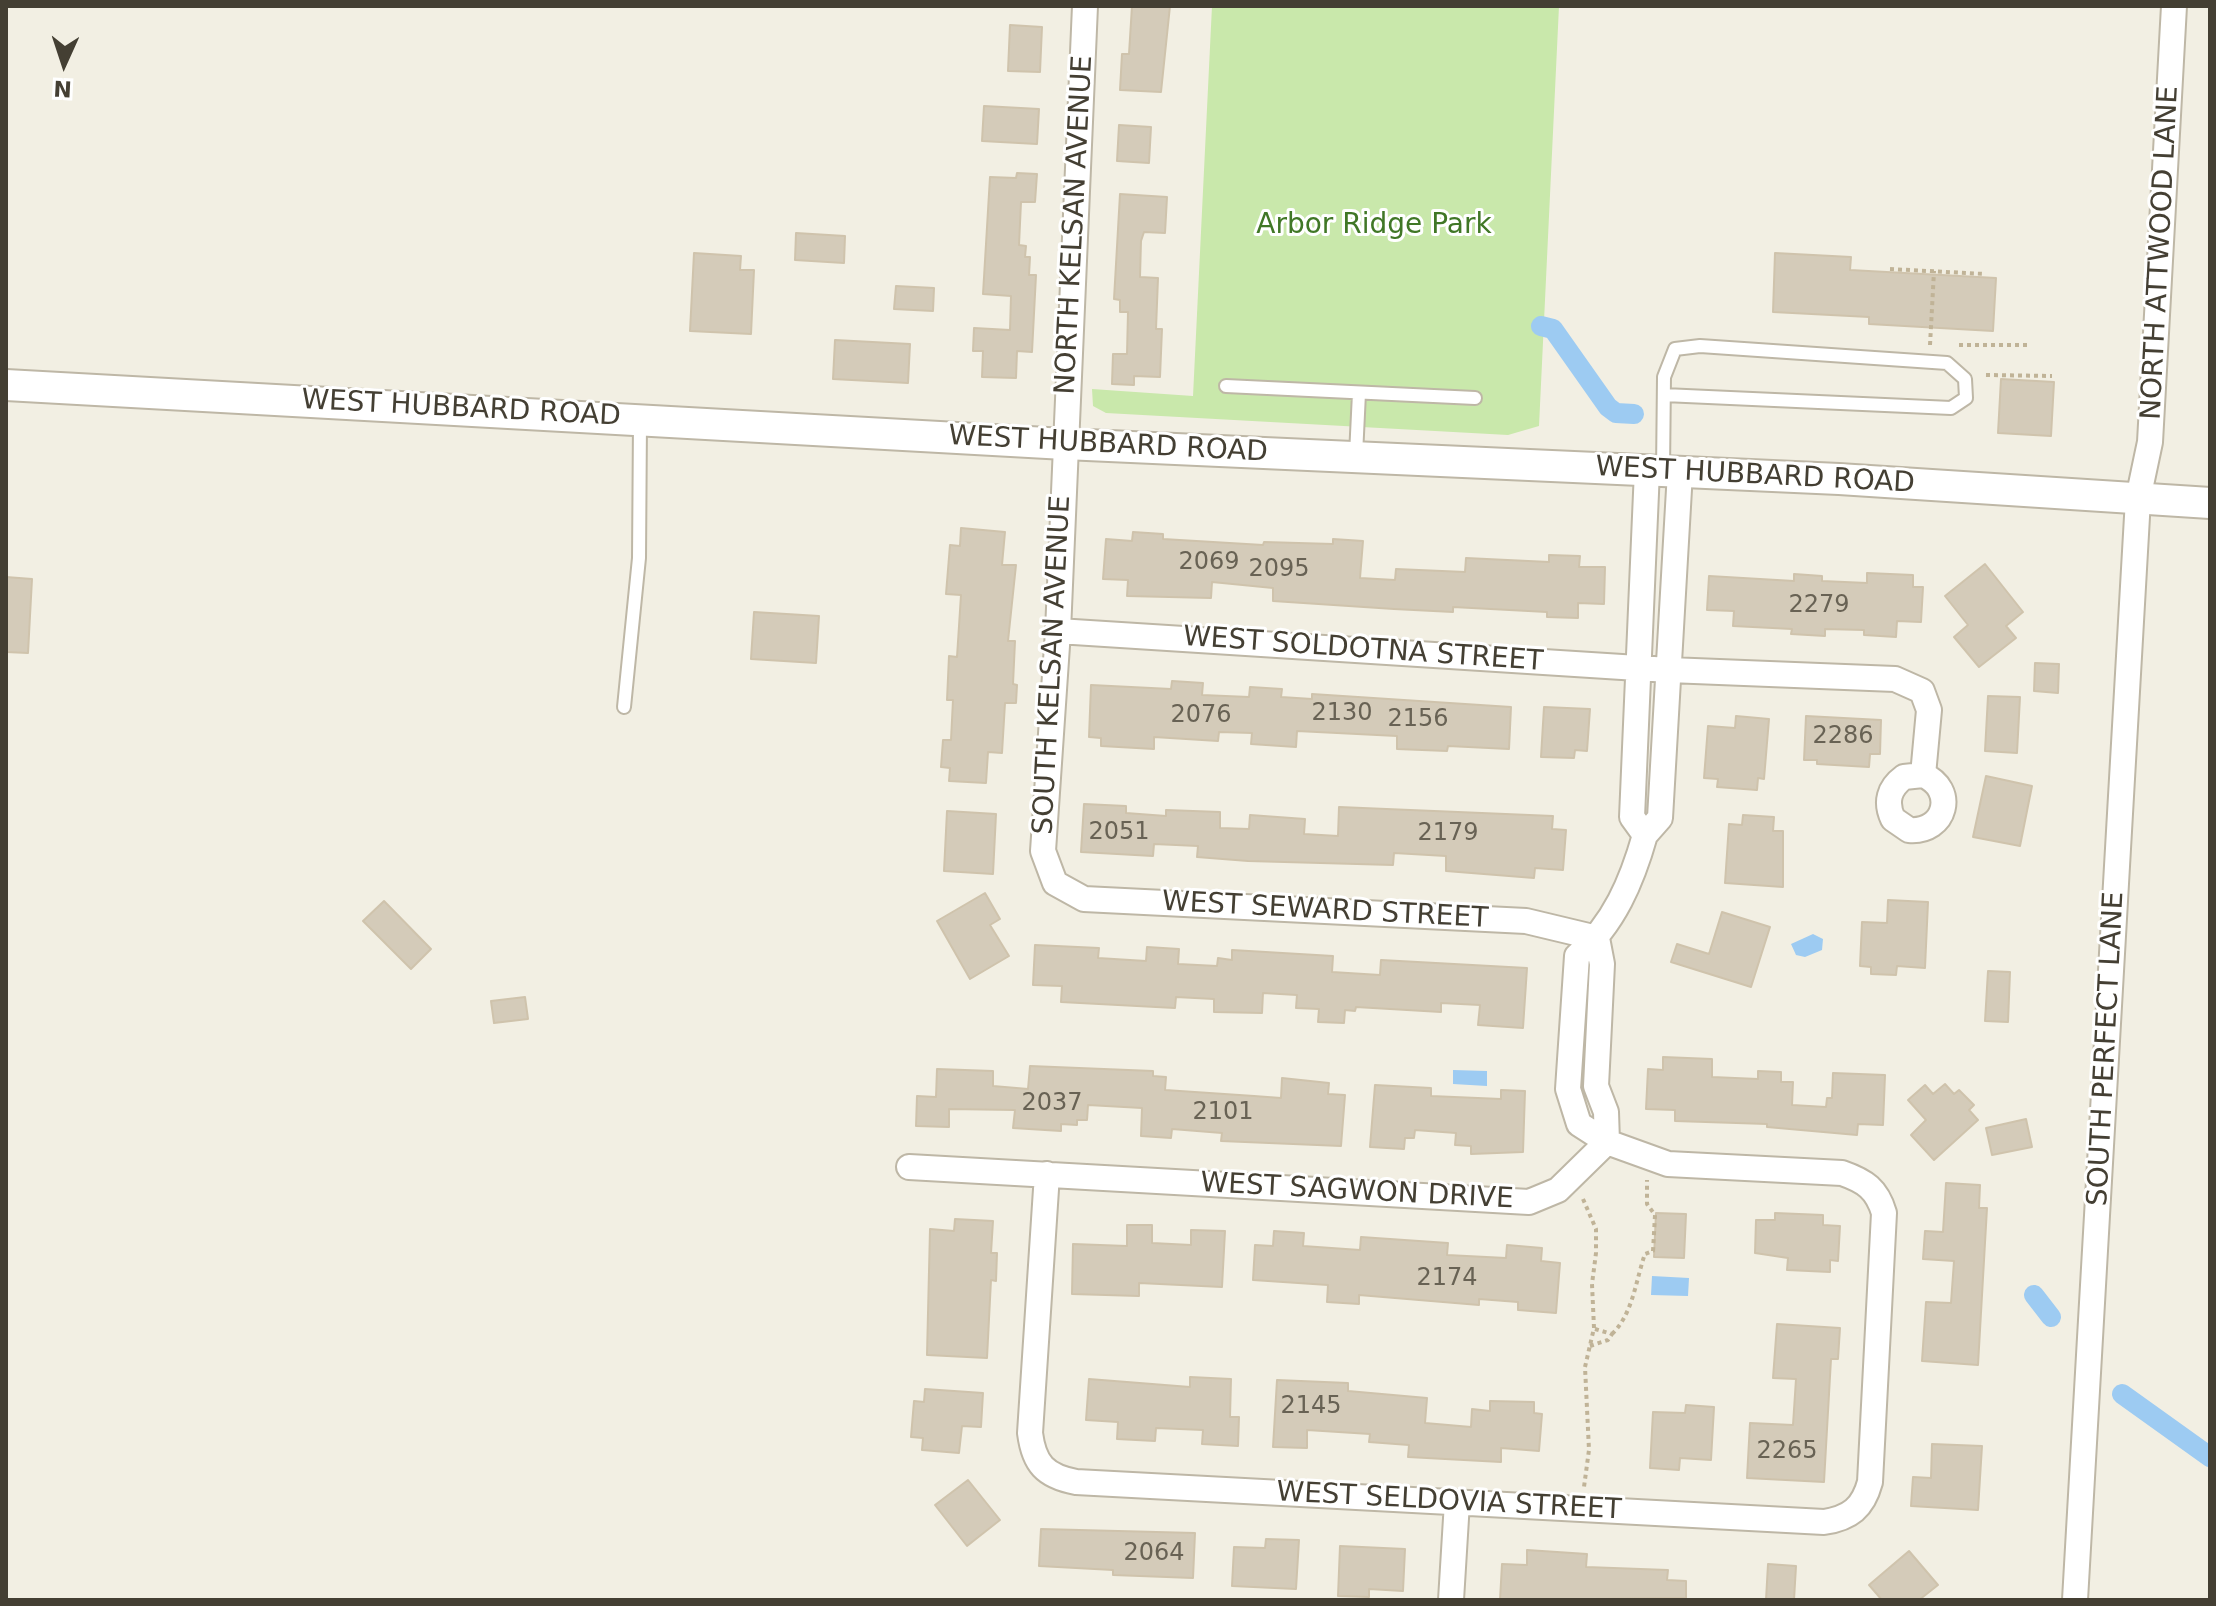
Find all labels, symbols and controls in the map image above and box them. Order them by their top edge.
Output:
north arrow [24,24,104,104]
street label: NORTH KELSAN AVENUE [1049,54,1101,396]
text: N [53,76,73,101]
street label: NORTH ATTWOOD LANE [2135,85,2187,421]
park label: Arbor Ridge Park [1256,209,1492,243]
street label: WEST HUBBARD ROAD [300,384,622,434]
street label: WEST HUBBARD ROAD [947,420,1269,470]
street label: WEST HUBBARD ROAD [1594,451,1916,501]
street label: SOUTH KELSAN AVENUE [1027,495,1079,835]
house number: 2069 [1178,549,1240,577]
house number: 2095 [1248,556,1310,584]
house number: 2279 [1788,592,1850,620]
street label: WEST SOLDOTNA STREET [1182,621,1544,679]
house number: 2130 [1311,700,1373,728]
house number: 2076 [1170,702,1232,730]
house number: 2156 [1387,706,1449,734]
house number: 2286 [1812,723,1874,751]
house number: 2051 [1088,819,1150,847]
house number: 2179 [1417,820,1479,848]
street label: WEST SEWARD STREET [1161,886,1489,936]
street label: SOUTH PERFECT LANE [2082,891,2132,1207]
house number: 2037 [1021,1090,1083,1118]
house number: 2101 [1192,1099,1254,1127]
street label: WEST SAGWON DRIVE [1200,1167,1514,1217]
house number: 2174 [1416,1265,1478,1293]
house number: 2145 [1280,1393,1342,1421]
house number: 2265 [1756,1438,1818,1466]
street label: WEST SELDOVIA STREET [1276,1476,1622,1528]
house number: 2064 [1123,1540,1185,1568]

